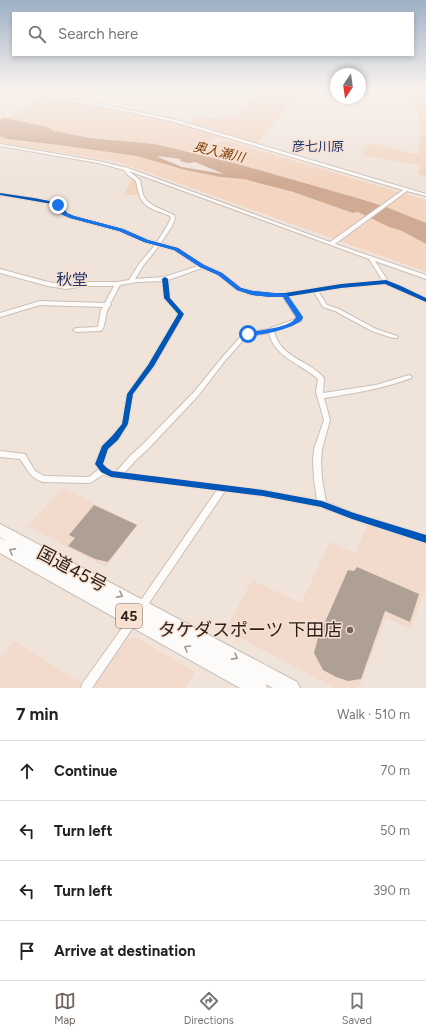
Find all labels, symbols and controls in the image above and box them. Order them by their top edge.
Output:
search box [12,12,414,56]
icon: search [26,23,48,45]
text: Search here [58,25,138,43]
north arrow [330,68,366,104]
water label: 奥入瀬川 [192,139,248,166]
district label: 彦七川原 [292,139,344,154]
route end [49,196,67,214]
district label: 秋堂 [56,270,88,289]
route start [239,325,257,343]
street label: 国道45号 [33,542,111,596]
one-way arrow [9,548,16,556]
one-way arrow [116,590,124,598]
road number: 45 [116,604,142,628]
place label: タケダスポーツ 下田店 [158,619,342,641]
marker: タケダスポーツ 下田店 [345,625,355,635]
one-way arrow [184,646,191,653]
one-way arrow [230,653,238,660]
text: 7 min [16,704,58,724]
text: Walk · 510 m [337,707,410,722]
icon: ahead [16,760,38,782]
text: Continue [54,762,117,780]
text: 70 m [380,763,410,778]
icon: left [16,820,38,842]
text: Turn left [54,822,112,840]
text: 50 m [380,823,410,838]
icon: left [16,880,38,902]
text: Turn left [54,882,112,900]
text: 390 m [373,883,410,898]
icon: arrive [16,940,38,962]
text: Arrive at destination [54,942,195,960]
tab: Map [54,990,76,1027]
tab: Directions [184,990,234,1027]
tab: Saved [342,990,372,1027]

